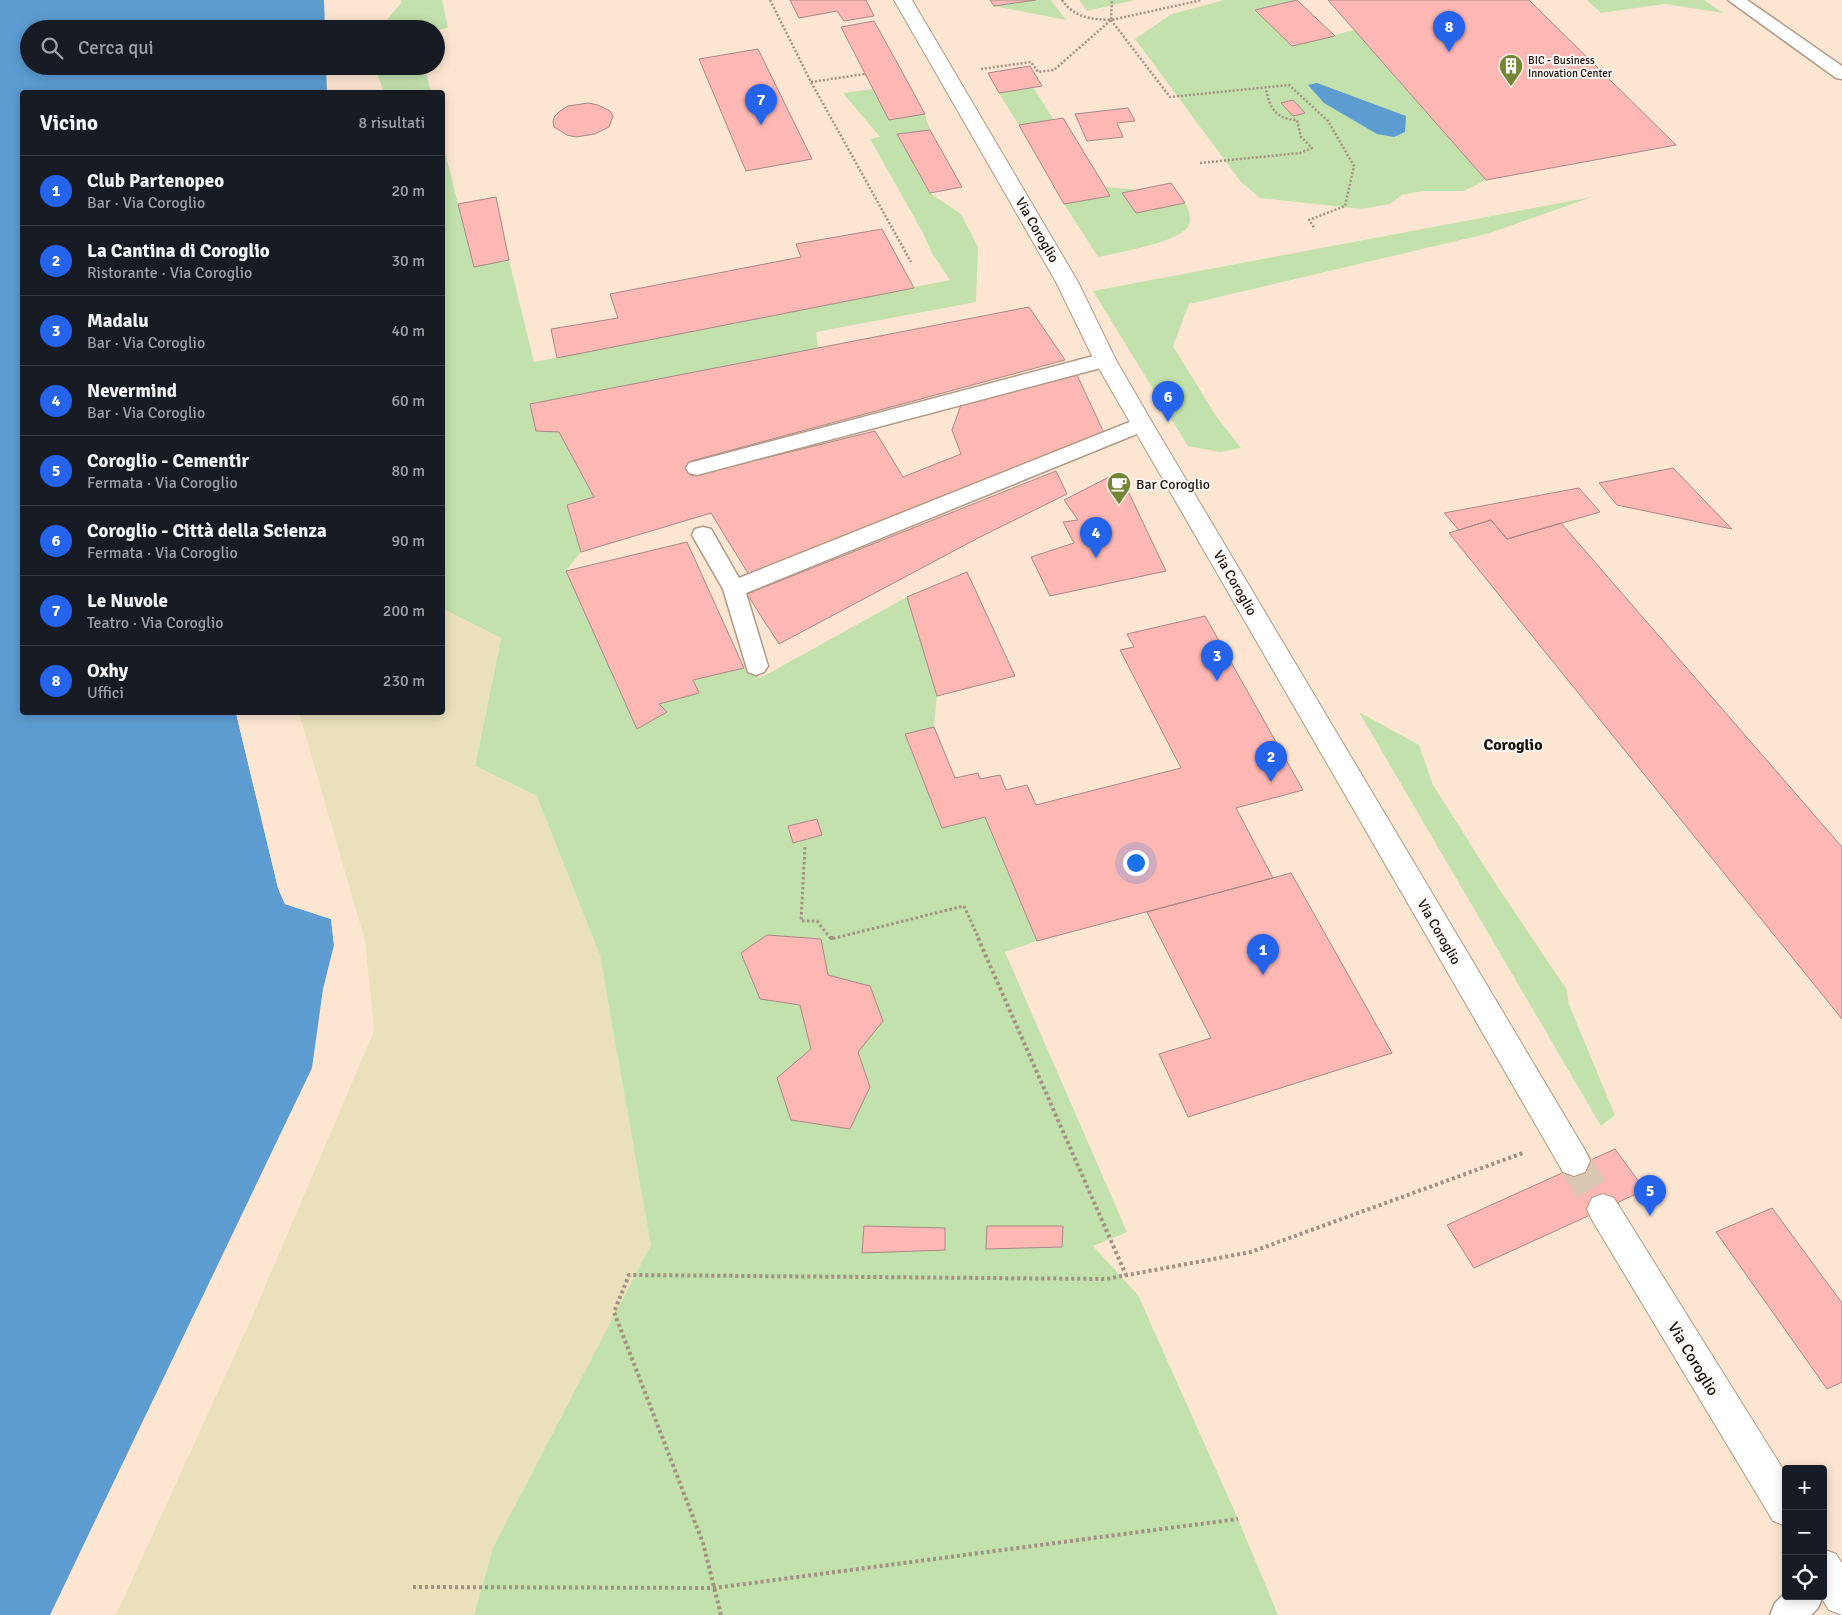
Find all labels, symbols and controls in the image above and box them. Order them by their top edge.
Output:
pin: 8 [1433,11,1465,52]
search box [20,20,445,75]
icon: search [38,34,66,62]
text: Cerca qui [78,36,154,60]
building icon: BIC - Business Innovation Center [1498,53,1524,87]
place label: BIC - Business Innovation Center [1528,54,1612,80]
pin: 7 [745,84,777,125]
text: Vicino [40,110,98,136]
text: 8 risultati [359,113,425,133]
text: Club Partenopeo [87,169,224,193]
text: 1 [52,181,60,201]
text: 20 m [391,181,425,201]
text: Bar · Via Coroglio [87,193,205,213]
street label: Via Coroglio [1012,194,1062,266]
text: La Cantina di Coroglio [87,239,270,263]
text: 2 [52,251,60,271]
text: 30 m [391,251,425,271]
text: Ristorante · Via Coroglio [87,263,252,283]
text: Madalu [87,309,149,333]
text: 3 [52,321,60,341]
text: 40 m [391,321,425,341]
text: Bar · Via Coroglio [87,333,205,353]
text: Nevermind [87,379,177,403]
pin: 6 [1152,381,1184,422]
text: 4 [52,391,60,411]
text: 60 m [391,391,425,411]
text: Bar · Via Coroglio [87,403,205,423]
text: Coroglio - Cementir [87,449,249,473]
text: 5 [52,461,60,481]
text: 80 m [391,461,425,481]
cafe icon: Bar Coroglio [1106,471,1132,505]
text: Fermata · Via Coroglio [87,473,238,493]
place label: Bar Coroglio [1136,476,1210,493]
pin: 4 [1080,517,1112,558]
text: Coroglio - Città della Scienza [87,519,327,543]
text: 6 [52,531,60,551]
text: 90 m [391,531,425,551]
text: Fermata · Via Coroglio [87,543,238,563]
street label: Via Coroglio [1210,547,1260,619]
text: Le Nuvole [87,589,168,613]
text: 7 [52,601,60,621]
text: 200 m [383,601,425,621]
text: Teatro · Via Coroglio [87,613,224,633]
pin: 3 [1201,640,1233,681]
text: Oxhy [87,659,128,683]
text: 8 [52,671,60,691]
text: 230 m [383,671,425,691]
text: Uffici [87,683,124,703]
district label: Coroglio [1484,735,1542,755]
pin: 2 [1255,741,1287,782]
your location [1123,850,1149,876]
street label: Via Coroglio [1414,896,1464,968]
pin: 1 [1247,934,1279,975]
pin: 5 [1634,1175,1666,1216]
street label: Via Coroglio [1663,1318,1723,1400]
map controls [1782,1465,1827,1600]
button: + [1782,1465,1827,1510]
button: − [1782,1510,1827,1555]
button: locate [1782,1555,1827,1600]

